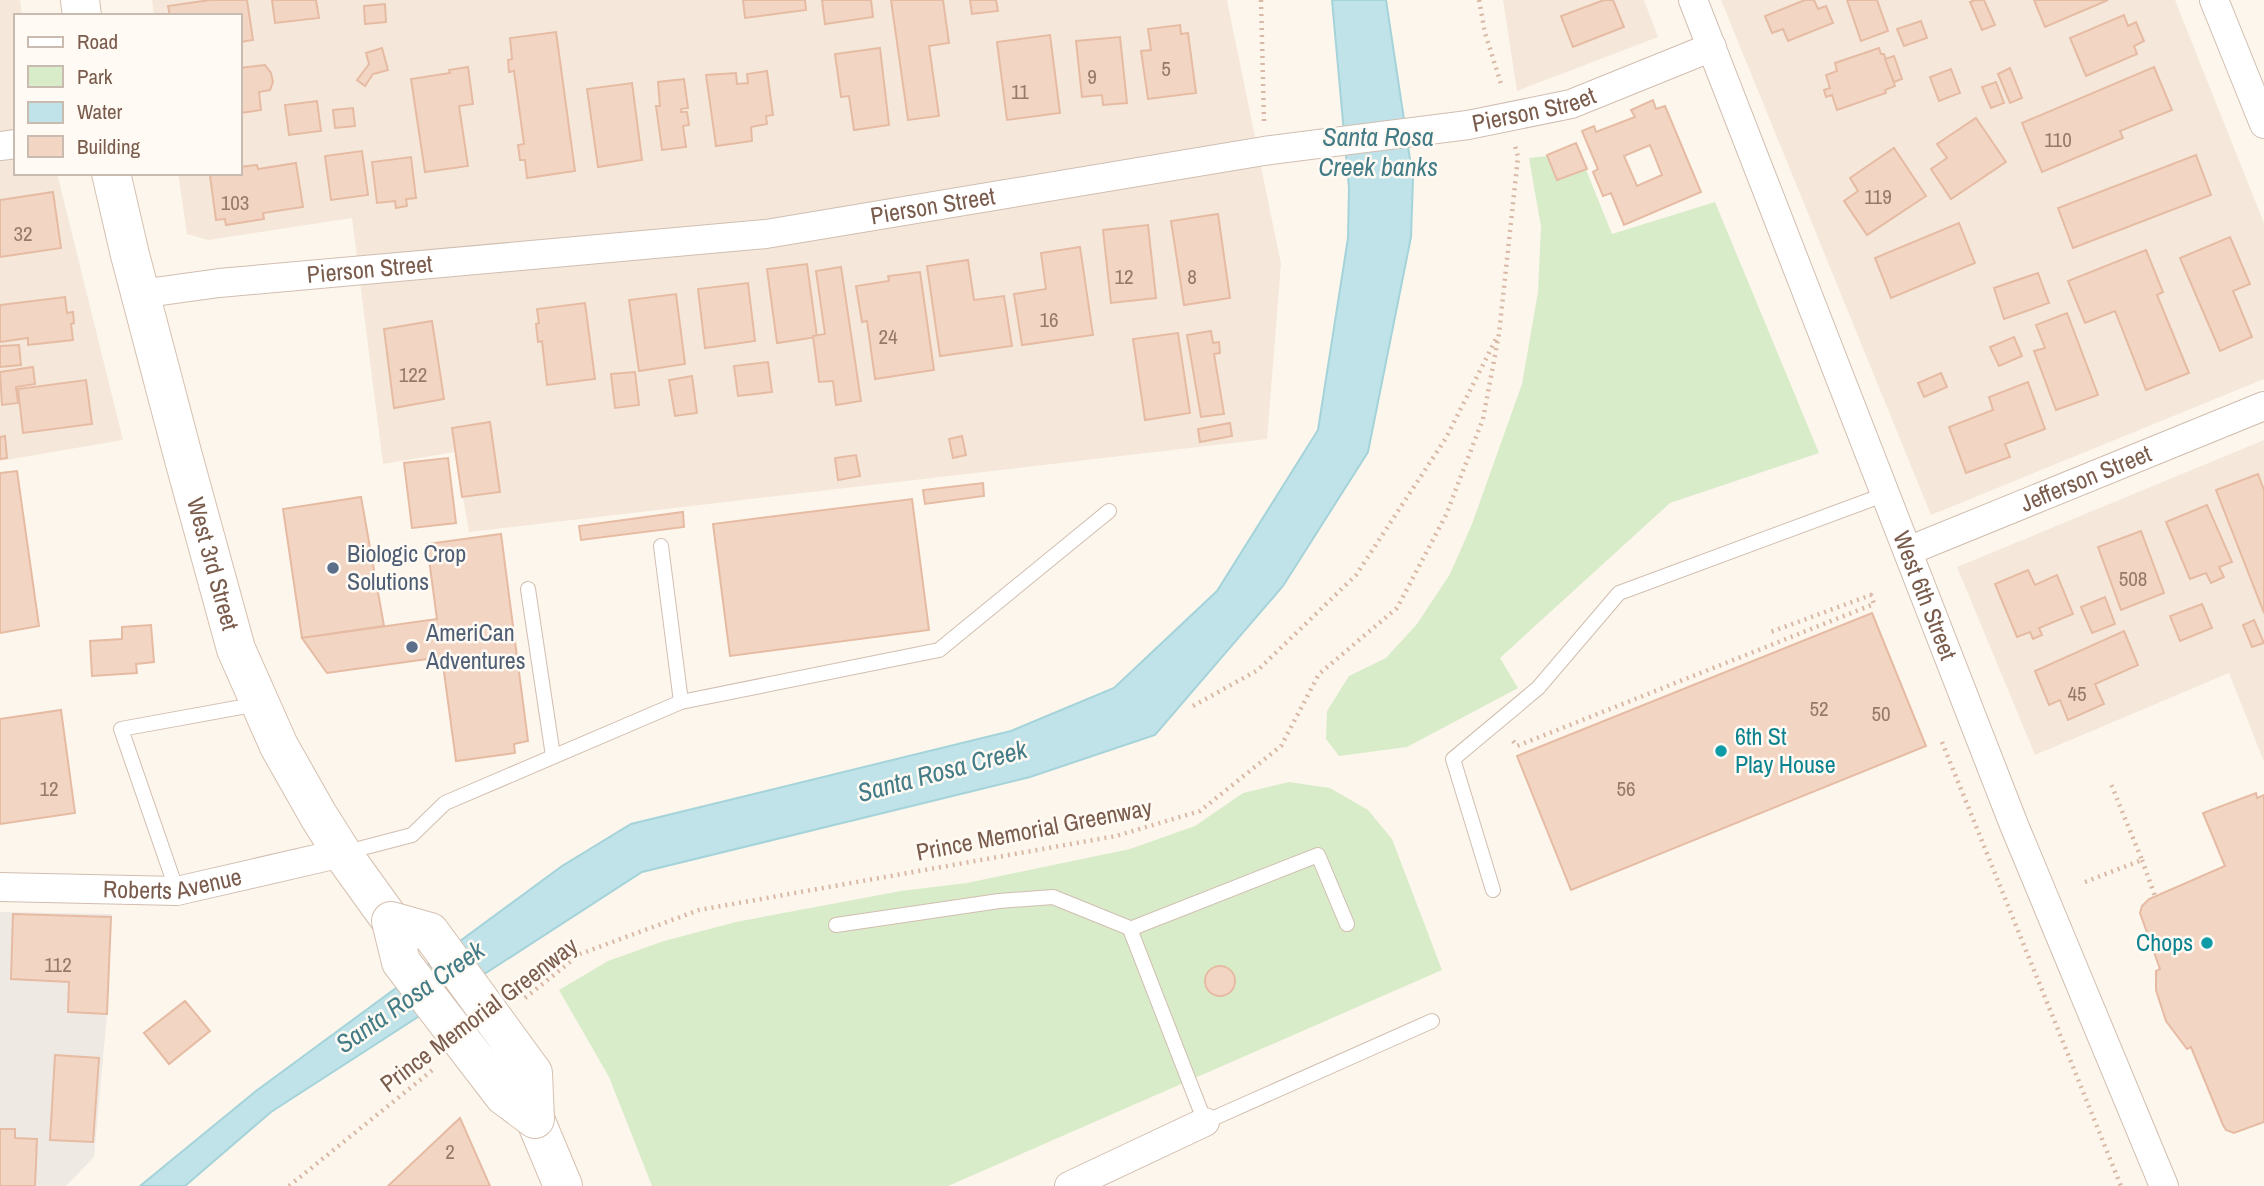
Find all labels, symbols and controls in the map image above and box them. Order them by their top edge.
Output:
legend [14,14,242,175]
text: Road [77,27,118,56]
house number: 5 [1161,54,1171,83]
text: Park [77,62,113,91]
house number: 9 [1087,62,1097,91]
house number: 11 [1011,77,1029,106]
street label: Pierson Street [1469,79,1601,139]
text: Water [77,97,123,126]
water label: Santa Rosa Creek banks [1318,119,1438,184]
house number: 110 [2044,125,2072,154]
text: Building [77,132,141,161]
street label: Pierson Street [868,179,998,231]
house number: 119 [1864,182,1892,211]
house number: 103 [221,188,249,217]
house number: 32 [13,219,33,248]
street label: Pierson Street [305,247,434,290]
house number: 12 [1114,262,1134,291]
house number: 8 [1187,262,1197,291]
house number: 16 [1039,305,1059,334]
house number: 24 [878,322,898,351]
house number: 122 [399,360,427,389]
street label: Jefferson Street [2015,436,2156,519]
street label: West 3rd Street [180,494,247,634]
street label: West 6th Street [1886,526,1965,665]
place label: Biologic Crop Solutions [347,537,466,597]
marker: Biologic Crop Solutions [325,560,341,576]
house number: 508 [2119,564,2147,593]
place label: AmeriCan Adventures [425,616,526,676]
marker: AmeriCan Adventures [404,639,420,655]
house number: 45 [2067,679,2087,708]
house number: 52 [1809,694,1829,723]
house number: 50 [1871,699,1891,728]
place label: 6th St Play House [1735,720,1836,780]
water label: Santa Rosa Creek [853,731,1032,810]
marker: 6th St Play House [1713,743,1729,759]
house number: 12 [39,774,59,803]
house number: 56 [1616,774,1636,803]
street label: Prince Memorial Greenway [913,790,1155,868]
street label: Roberts Avenue [103,860,245,906]
place label: Chops [2136,926,2193,958]
street label: Prince Memorial Greenway [373,929,584,1099]
water label: Santa Rosa Creek [328,932,492,1061]
marker: Chops [2199,935,2215,951]
house number: 112 [44,950,72,979]
house number: 2 [445,1137,455,1166]

